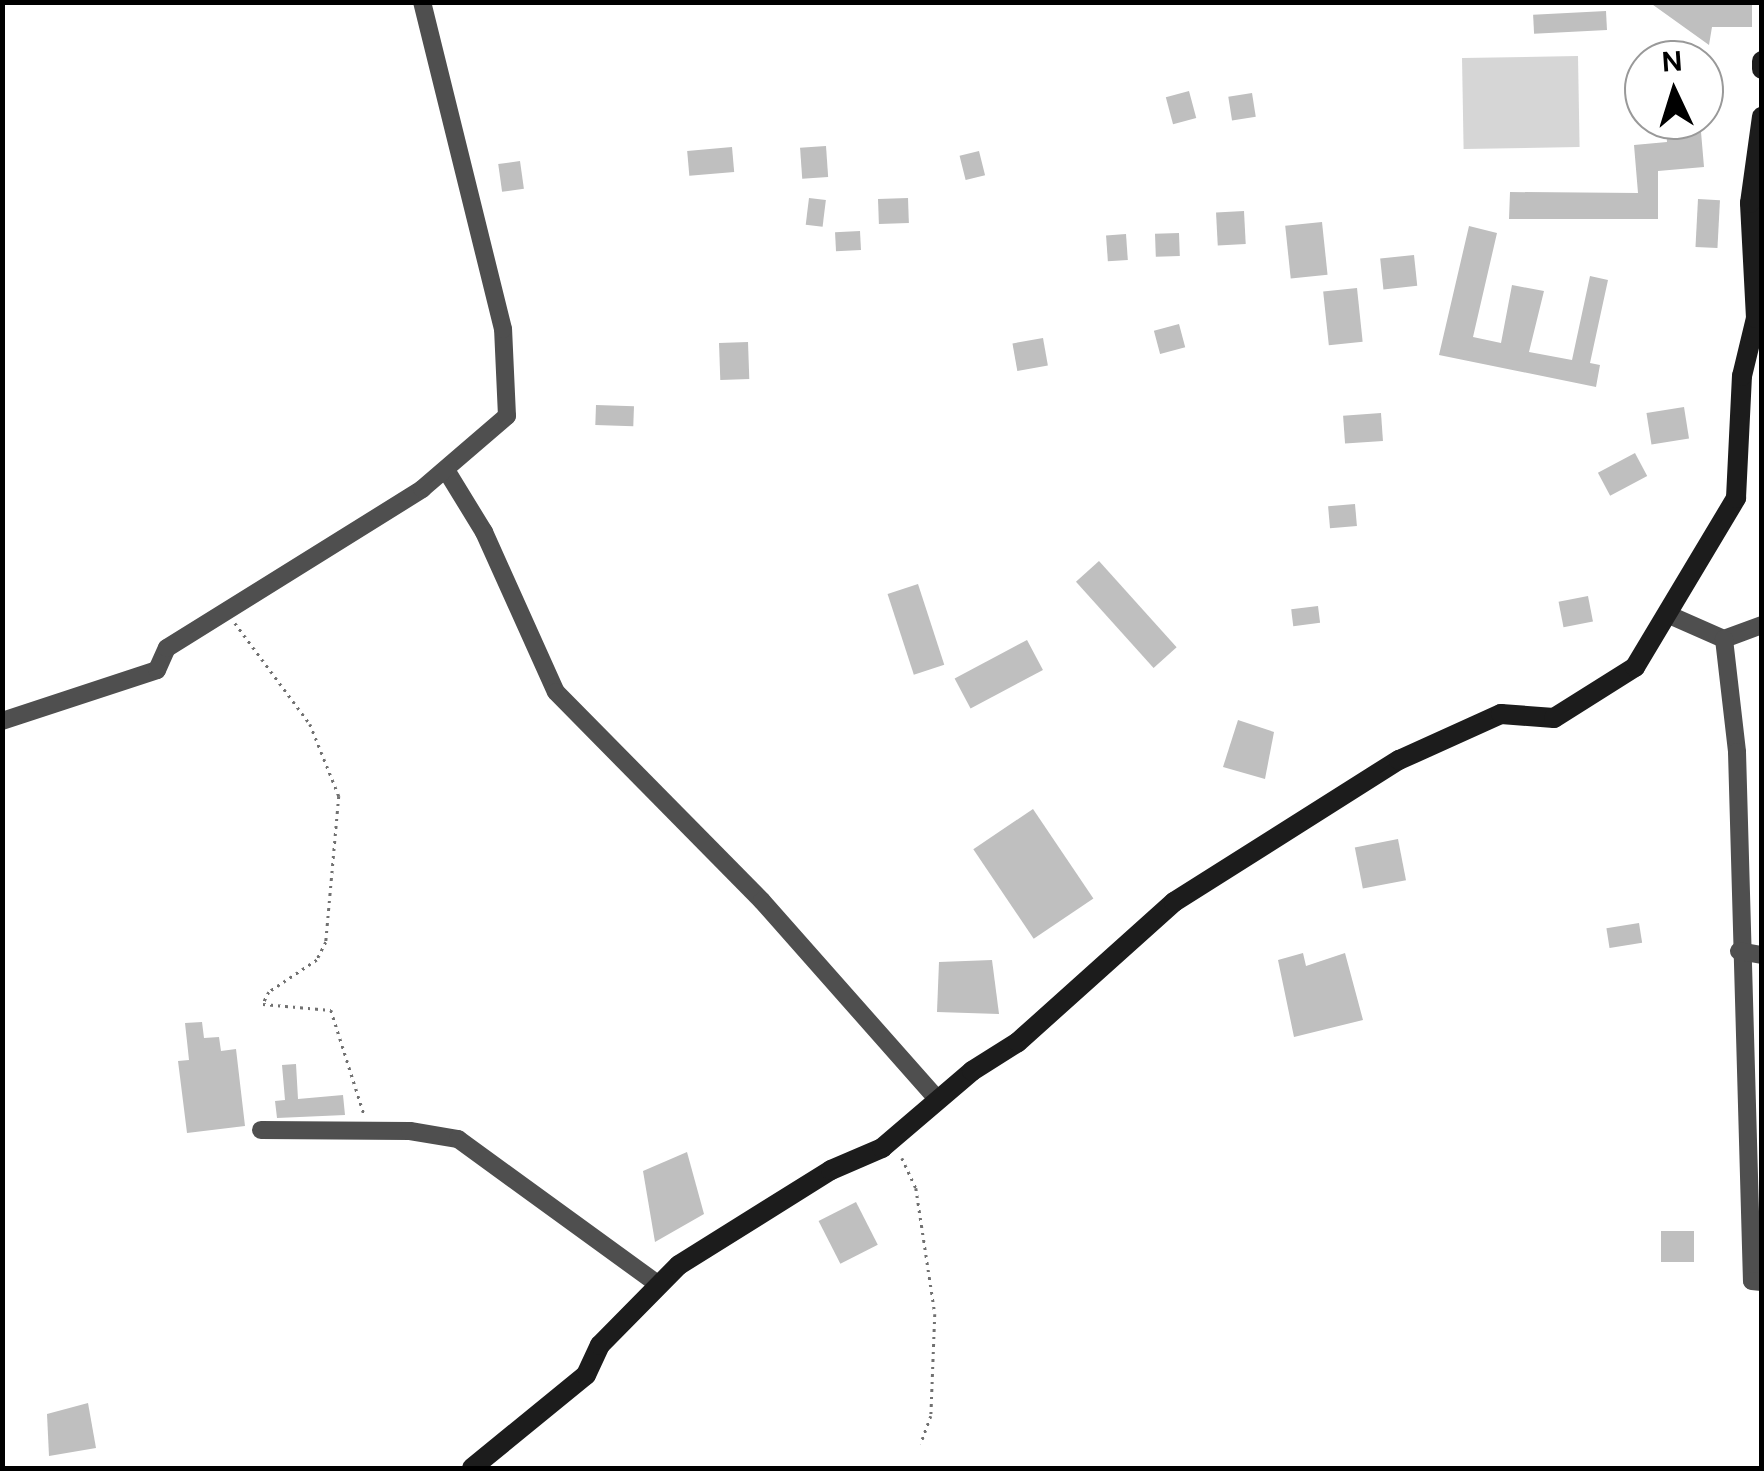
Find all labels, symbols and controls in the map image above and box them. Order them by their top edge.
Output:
north arrow [1624,40,1724,140]
text: N [1661,42,1683,81]

